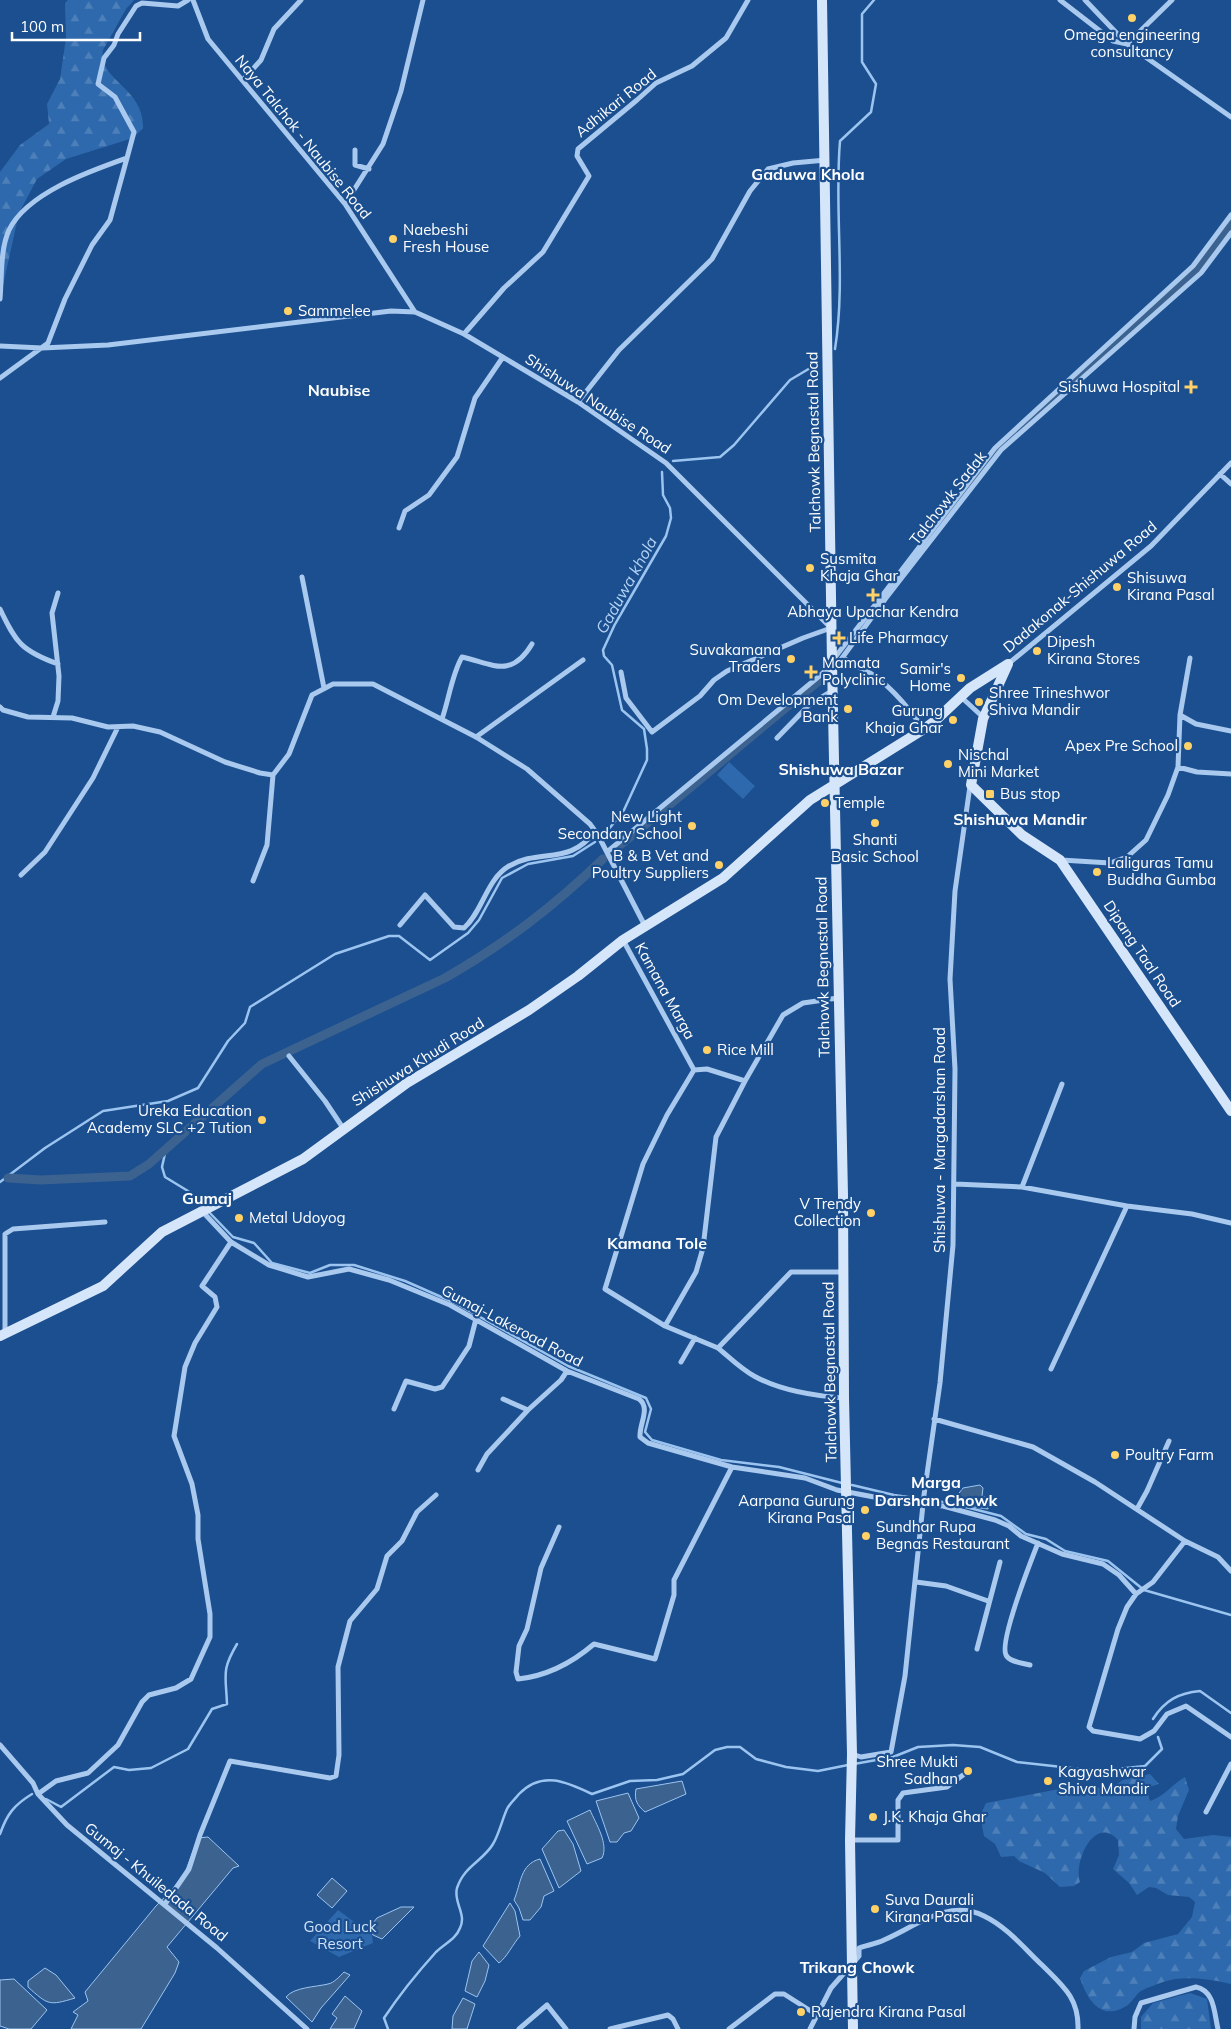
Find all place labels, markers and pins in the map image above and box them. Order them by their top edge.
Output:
marker: Omega engineering consultancy [1126,12,1138,24]
place label: Omega engineering consultancy [1064,25,1200,61]
place label: Naebeshi Fresh House [403,220,489,256]
marker: Naebeshi Fresh House [387,233,399,245]
place label: Sammelee [298,301,371,320]
marker: Sammelee [282,305,294,317]
place label: Sishuwa Hospital [1059,377,1180,396]
marker: Sishuwa Hospital [1184,380,1198,394]
place label: Susmita Khaja Ghar [820,549,899,585]
marker: Susmita Khaja Ghar [804,562,816,574]
place label: Shisuwa Kirana Pasal [1127,568,1215,604]
marker: Shisuwa Kirana Pasal [1111,581,1123,593]
marker: Abhaya Upachar Kendra [867,589,879,601]
place label: Abhaya Upachar Kendra [787,602,959,621]
place label: Life Pharmacy [849,628,948,647]
marker: Life Pharmacy [833,632,845,644]
place label: Dipesh Kirana Stores [1047,632,1140,668]
place label: Suvakamana Traders [690,640,781,676]
marker: Dipesh Kirana Stores [1031,645,1043,657]
marker: Suvakamana Traders [785,653,797,665]
place label: Mamata Polyclinic [822,653,886,689]
place label: Samir's Home [900,659,951,695]
marker: Mamata Polyclinic [804,665,818,679]
marker: Samir's Home [955,672,967,684]
place label: Shree Trineshwor Shiva Mandir [989,683,1110,719]
place label: Om Development Bank [718,690,838,726]
marker: Shree Trineshwor Shiva Mandir [973,696,985,708]
place label: Gurung Khaja Ghar [865,701,944,737]
marker: Om Development Bank [842,703,854,715]
marker: Gurung Khaja Ghar [947,714,959,726]
place label: Apex Pre School [1065,736,1178,755]
marker: Apex Pre School [1182,740,1194,752]
place label: Nischal Mini Market [958,745,1039,781]
marker: Nischal Mini Market [942,758,954,770]
place label: Bus stop [1000,784,1060,803]
marker: Bus stop [984,788,996,800]
place label: Temple [835,793,885,812]
marker: Temple [819,797,831,809]
place label: New Light Secondary School [558,807,682,843]
marker: Shanti Basic School [869,817,881,829]
marker: New Light Secondary School [686,820,698,832]
place label: Shanti Basic School [831,830,919,866]
place label: B & B Vet and Poultry Suppliers [592,846,709,882]
place label: Laliguras Tamu Buddha Gumba [1107,853,1216,889]
marker: B & B Vet and Poultry Suppliers [713,859,725,871]
marker: Laliguras Tamu Buddha Gumba [1091,866,1103,878]
place label: Rice Mill [717,1040,774,1059]
marker: Rice Mill [701,1044,713,1056]
place label: Ureka Education Academy SLC +2 Tution [87,1101,252,1137]
marker: Ureka Education Academy SLC +2 Tution [256,1114,268,1126]
place label: V Trendy Collection [794,1194,861,1230]
marker: V Trendy Collection [865,1207,877,1219]
place label: Metal Udoyog [249,1208,346,1227]
marker: Metal Udoyog [233,1212,245,1224]
place label: Poultry Farm [1125,1445,1214,1464]
marker: Poultry Farm [1109,1449,1121,1461]
place label: Aarpana Gurung Kirana Pasal [738,1491,855,1527]
marker: Aarpana Gurung Kirana Pasal [859,1504,871,1516]
place label: Sundhar Rupa Begnas Restaurant [876,1517,1010,1553]
marker: Sundhar Rupa Begnas Restaurant [860,1530,872,1542]
place label: Shree Mukti Sadhan [876,1752,958,1788]
place label: Kagyashwar Shiva Mandir [1058,1762,1150,1798]
marker: Shree Mukti Sadhan [962,1765,974,1777]
marker: Kagyashwar Shiva Mandir [1042,1775,1054,1787]
place label: J.K. Khaja Ghar [883,1807,987,1826]
marker: J.K. Khaja Ghar [867,1811,879,1823]
place label: Suva Daurali Kirana Pasal [885,1890,974,1926]
marker: Suva Daurali Kirana Pasal [869,1903,881,1915]
place label: Rajendra Kirana Pasal [811,2002,966,2021]
marker: Rajendra Kirana Pasal [795,2006,807,2018]

